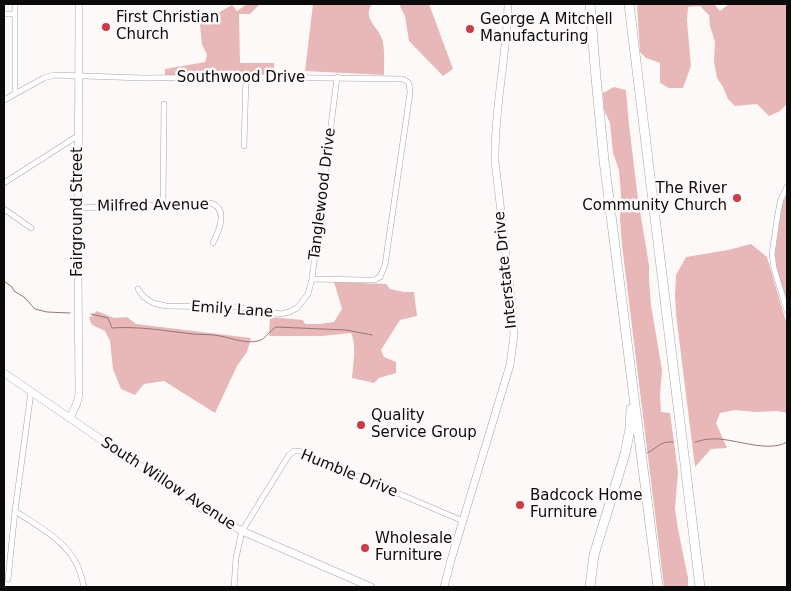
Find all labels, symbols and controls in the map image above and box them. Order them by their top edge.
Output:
place label: First Christian Church [116,9,219,44]
place label: George A Mitchell Manufacturing [480,11,613,46]
marker: First Christian Church [100,21,112,33]
marker: George A Mitchell Manufacturing [464,23,476,35]
street label: Southwood Drive [177,69,305,87]
street label: Tanglewood Drive [306,127,340,261]
street label: Fairground Street [69,147,87,277]
place label: The River Community Church [582,180,727,215]
marker: The River Community Church [731,192,743,204]
street label: Milfred Avenue [97,196,209,216]
street label: Interstate Drive [491,210,521,330]
street label: Emily Lane [190,298,274,322]
place label: Quality Service Group [371,407,477,442]
marker: Quality Service Group [355,419,367,431]
street label: South Willow Avenue [97,434,239,534]
street label: Humble Drive [298,446,400,502]
place label: Badcock Home Furniture [530,487,642,522]
marker: Badcock Home Furniture [514,499,526,511]
place label: Wholesale Furniture [375,530,452,565]
marker: Wholesale Furniture [359,542,371,554]

